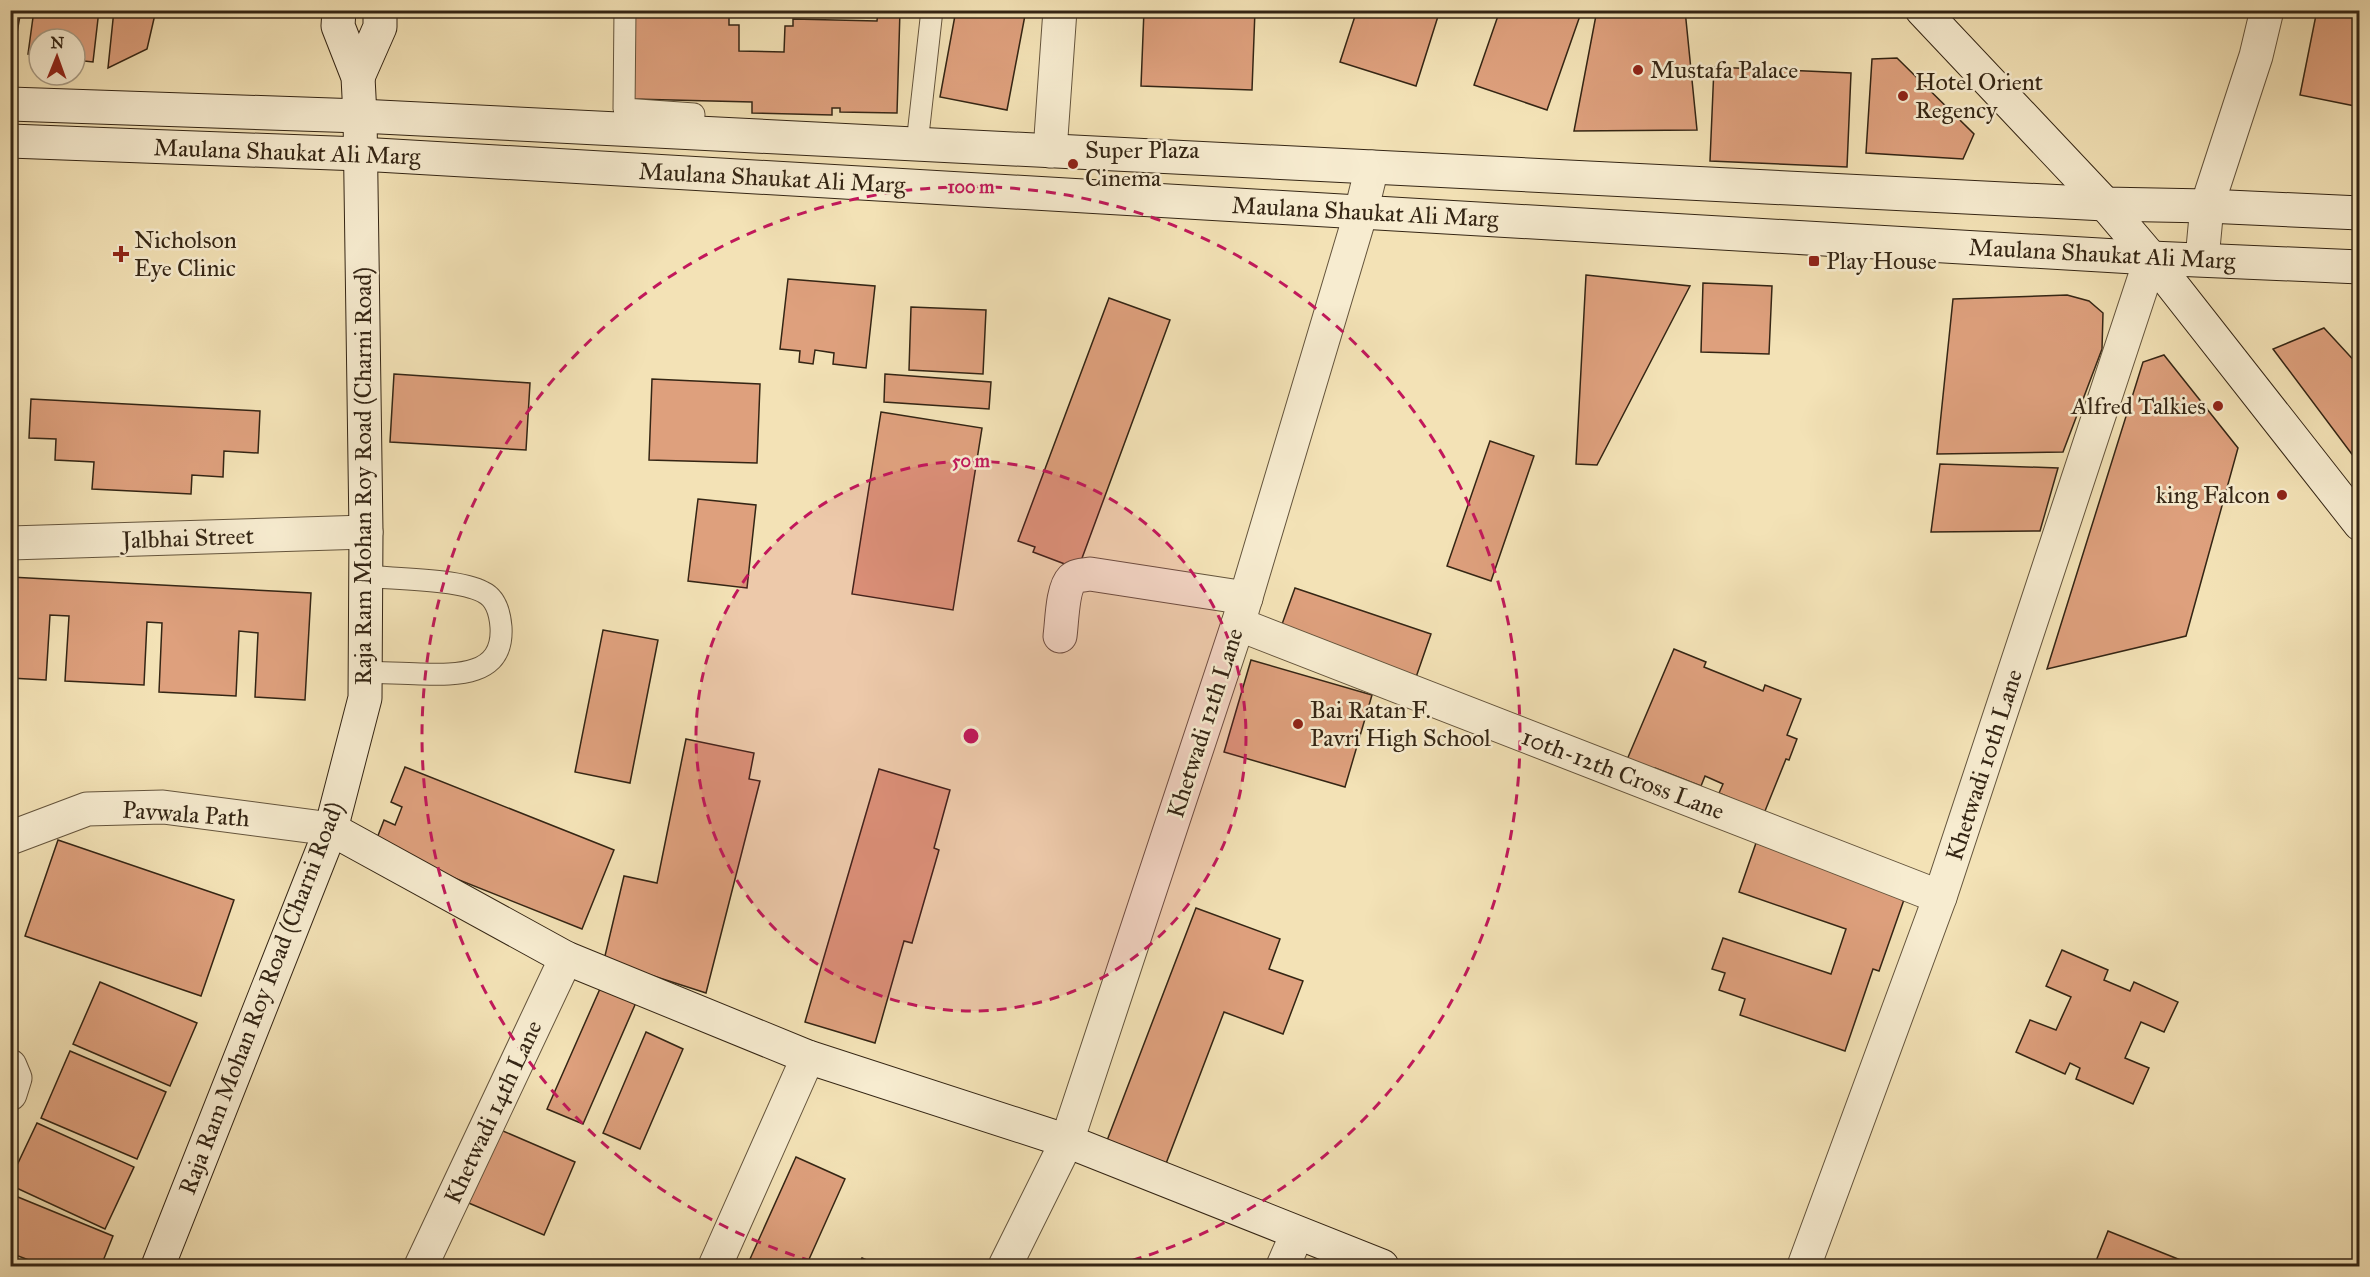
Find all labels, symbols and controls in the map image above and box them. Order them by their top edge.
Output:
north arrow [27,27,87,87]
text: N [50,33,65,52]
place label: Mustafa Palace [1650,55,1798,85]
marker: Mustafa Palace [1631,63,1645,77]
place label: Hotel Orient Regency [1915,67,2044,125]
marker: Hotel Orient Regency [1896,89,1910,103]
street label: Maulana Shaukat Ali Marg [153,132,422,172]
place label: Super Plaza Cinema [1085,135,1200,193]
street label: Maulana Shaukat Ali Marg [638,156,907,200]
marker: Super Plaza Cinema [1066,157,1080,171]
text: 100 m [948,176,995,198]
street label: Maulana Shaukat Ali Marg [1231,190,1500,234]
place label: Nicholson Eye Clinic [134,225,237,283]
street label: Maulana Shaukat Ali Marg [1968,232,2237,276]
marker: Nicholson Eye Clinic [112,245,130,263]
place label: Play House [1826,246,1937,276]
marker: Play House [1807,254,1821,268]
street label: Raja Ram Mohan Roy Road (Charni Road) [348,267,378,685]
place label: Alfred Talkies [2070,391,2206,421]
marker: Alfred Talkies [2211,399,2225,413]
text: 50 m [952,450,991,472]
place label: king Falcon [2156,480,2270,510]
marker: king Falcon [2275,488,2289,502]
street label: Jalbhai Street [118,521,255,555]
street label: Khetwadi 12th Lane [1160,624,1250,822]
street label: Khetwadi 10th Lane [1939,665,2029,865]
place label: Bai Ratan F. Pavri High School [1310,695,1491,753]
marker: Bai Ratan F. Pavri High School [1291,717,1305,731]
street label: 10th-12th Cross Lane [1518,722,1728,826]
centre of rings [961,726,981,746]
street label: Pavwala Path [121,795,251,833]
street label: Raja Ram Mohan Roy Road (Charni Road) [172,797,350,1199]
street label: Khetwadi 14th Lane [437,1015,549,1209]

